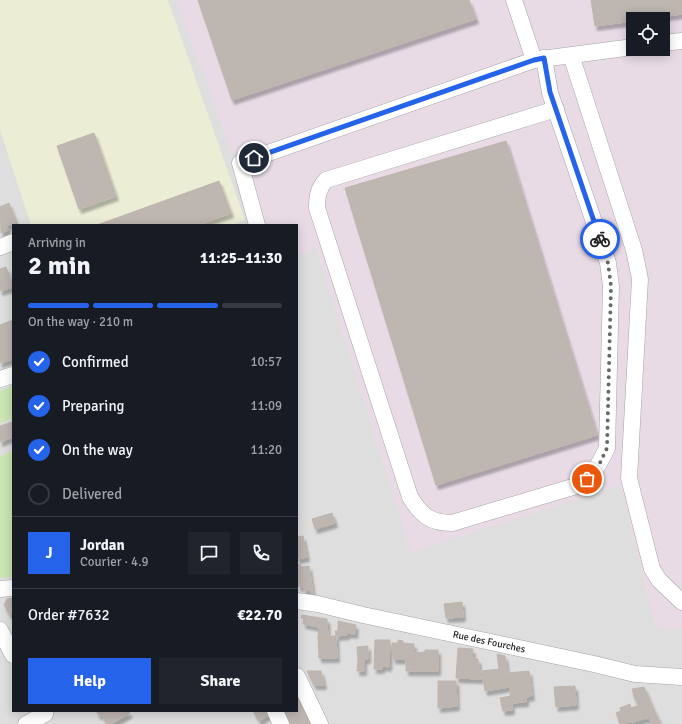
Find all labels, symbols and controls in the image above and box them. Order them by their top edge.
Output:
map controls [626,12,670,56]
button: locate [626,12,670,56]
pin [237,141,271,175]
icon: home [243,147,265,169]
courier [580,219,620,259]
icon: bike [589,228,611,250]
text: Arriving in [28,235,86,251]
text: 11:25–11:30 [200,249,282,267]
text: 2 min [28,250,91,282]
text: On the way · 210 m [28,314,133,330]
icon: check [28,351,50,373]
text: Confirmed [62,353,129,371]
text: 10:57 [250,354,282,370]
icon: check [28,395,50,417]
text: Preparing [62,397,125,415]
text: 11:09 [250,398,282,414]
icon: check [28,439,50,461]
text: On the way [62,441,133,459]
text: 11:20 [250,442,282,458]
pin [570,462,604,496]
icon: bag [576,468,598,490]
text: Delivered [62,485,122,503]
button: chat [188,532,230,574]
button: phone [240,532,282,574]
text: Jordan [80,536,125,554]
text: J [45,544,53,562]
text: Courier · 4.9 [80,554,149,570]
text: Order #7632 [28,606,110,624]
text: €22.70 [237,606,282,624]
street label: Rue des Fourches [452,628,527,656]
button: Help [28,658,151,704]
button: Share [159,658,282,704]

